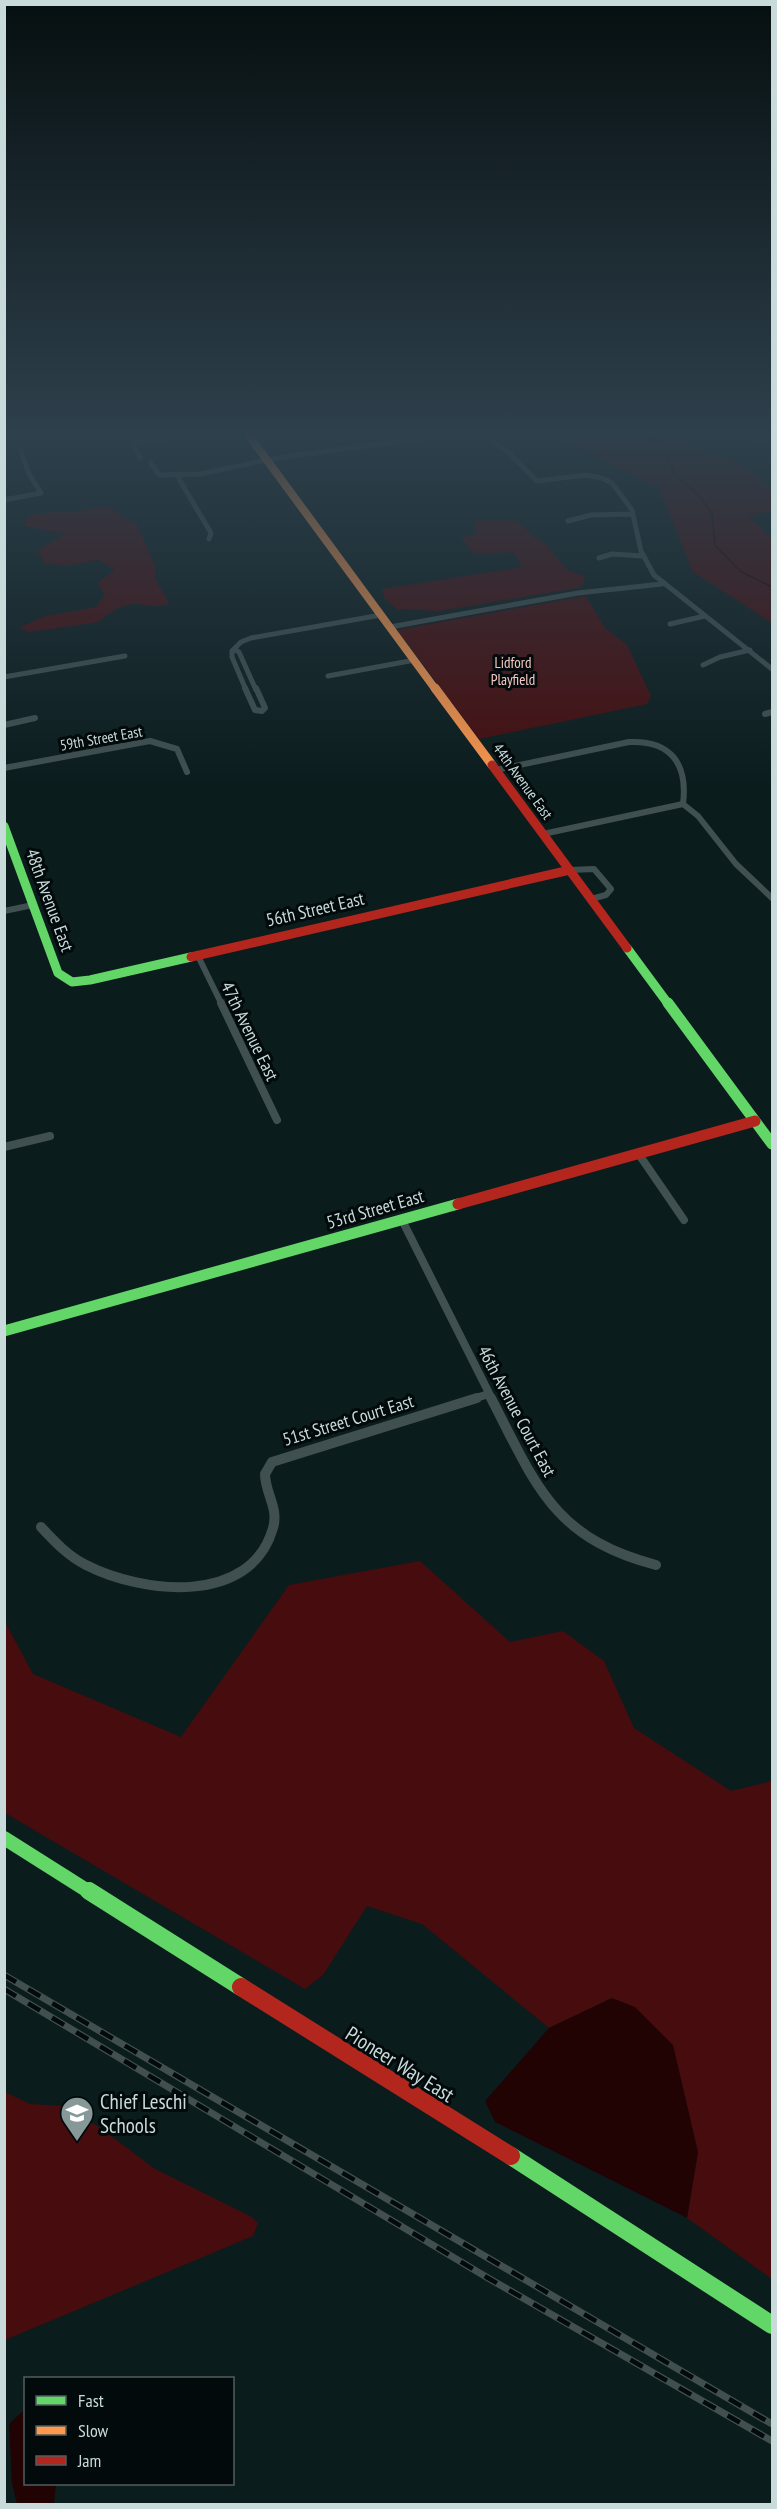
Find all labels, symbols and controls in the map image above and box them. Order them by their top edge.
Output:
park label: Lidford Playfield [491,653,535,689]
street label: 59th Street East [58,721,144,755]
street label: 44th Avenue East [489,739,557,823]
street label: 48th Avenue East [21,845,79,955]
street label: 56th Street East [264,887,366,931]
street label: 47th Avenue East [216,978,284,1084]
street label: 53rd Street East [324,1184,426,1234]
street label: 46th Avenue Court East [473,1342,561,1481]
street label: 51st Street Court East [280,1389,416,1451]
street label: Pioneer Way East [341,2020,460,2108]
place label: Chief Leschi Schools [100,2088,187,2139]
school or university icon: Chief Leschi Schools [59,2095,95,2142]
legend [24,2377,234,2485]
text: Fast [78,2389,104,2412]
text: Slow [78,2419,109,2442]
text: Jam [77,2449,101,2472]

